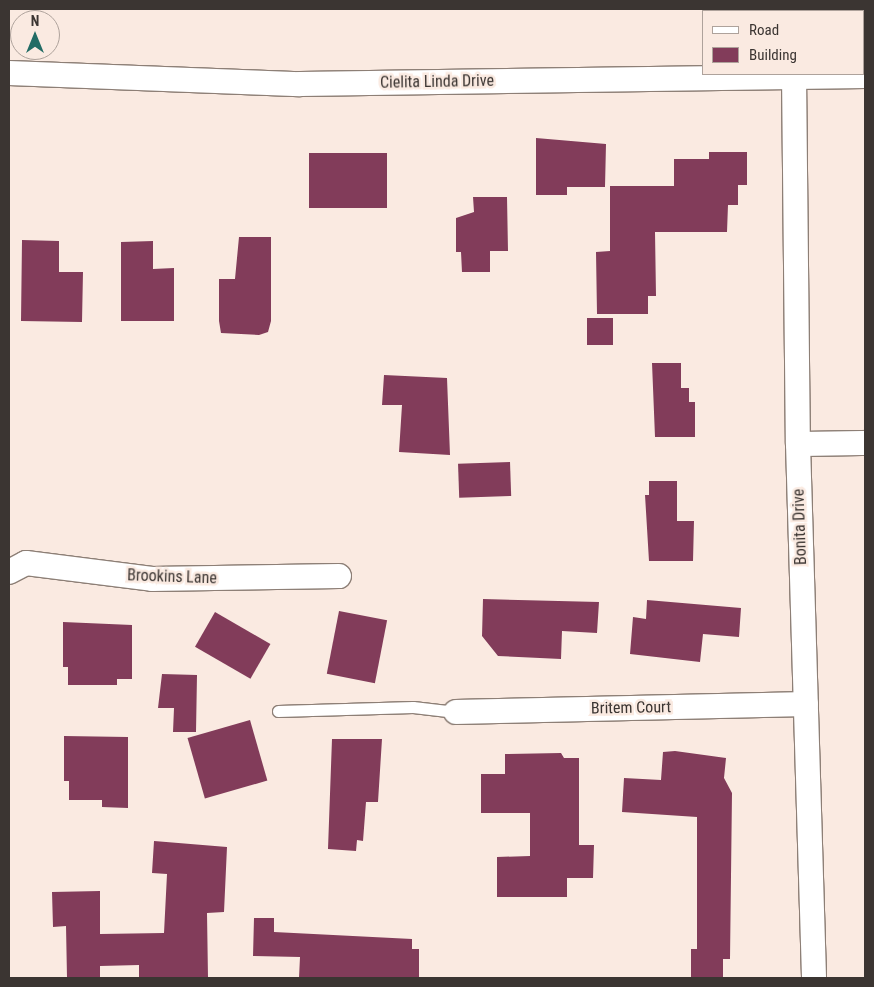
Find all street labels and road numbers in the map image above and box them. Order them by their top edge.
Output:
street label: Cielita Linda Drive [380,71,494,93]
street label: Bonita Drive [789,489,811,565]
street label: Brookins Lane [127,566,217,588]
street label: Britem Court [591,698,671,718]

